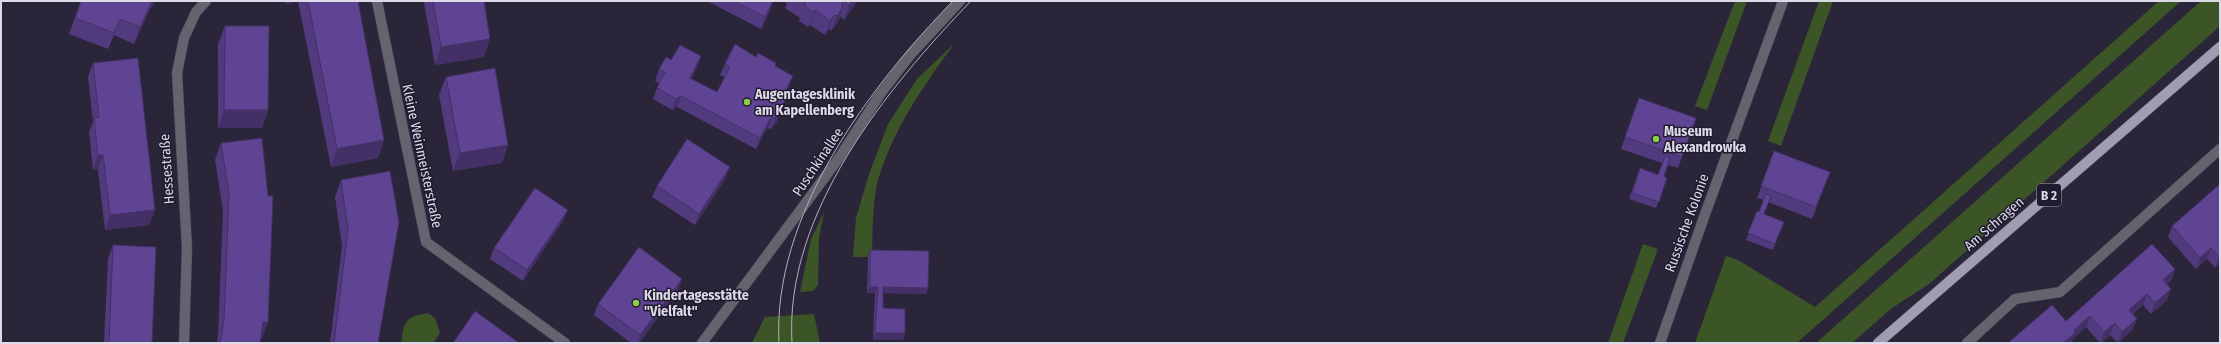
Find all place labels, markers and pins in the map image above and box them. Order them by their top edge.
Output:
place label: Augentagesklinik am Kapellenberg [754,86,856,119]
marker: Augentagesklinik am Kapellenberg [742,97,752,107]
place label: Museum Alexandrowka [1663,123,1746,156]
marker: Museum Alexandrowka [1651,134,1661,144]
place label: Kindertagesstätte "Vielfalt" [644,287,749,320]
marker: Kindertagesstätte "Vielfalt" [631,298,641,308]

